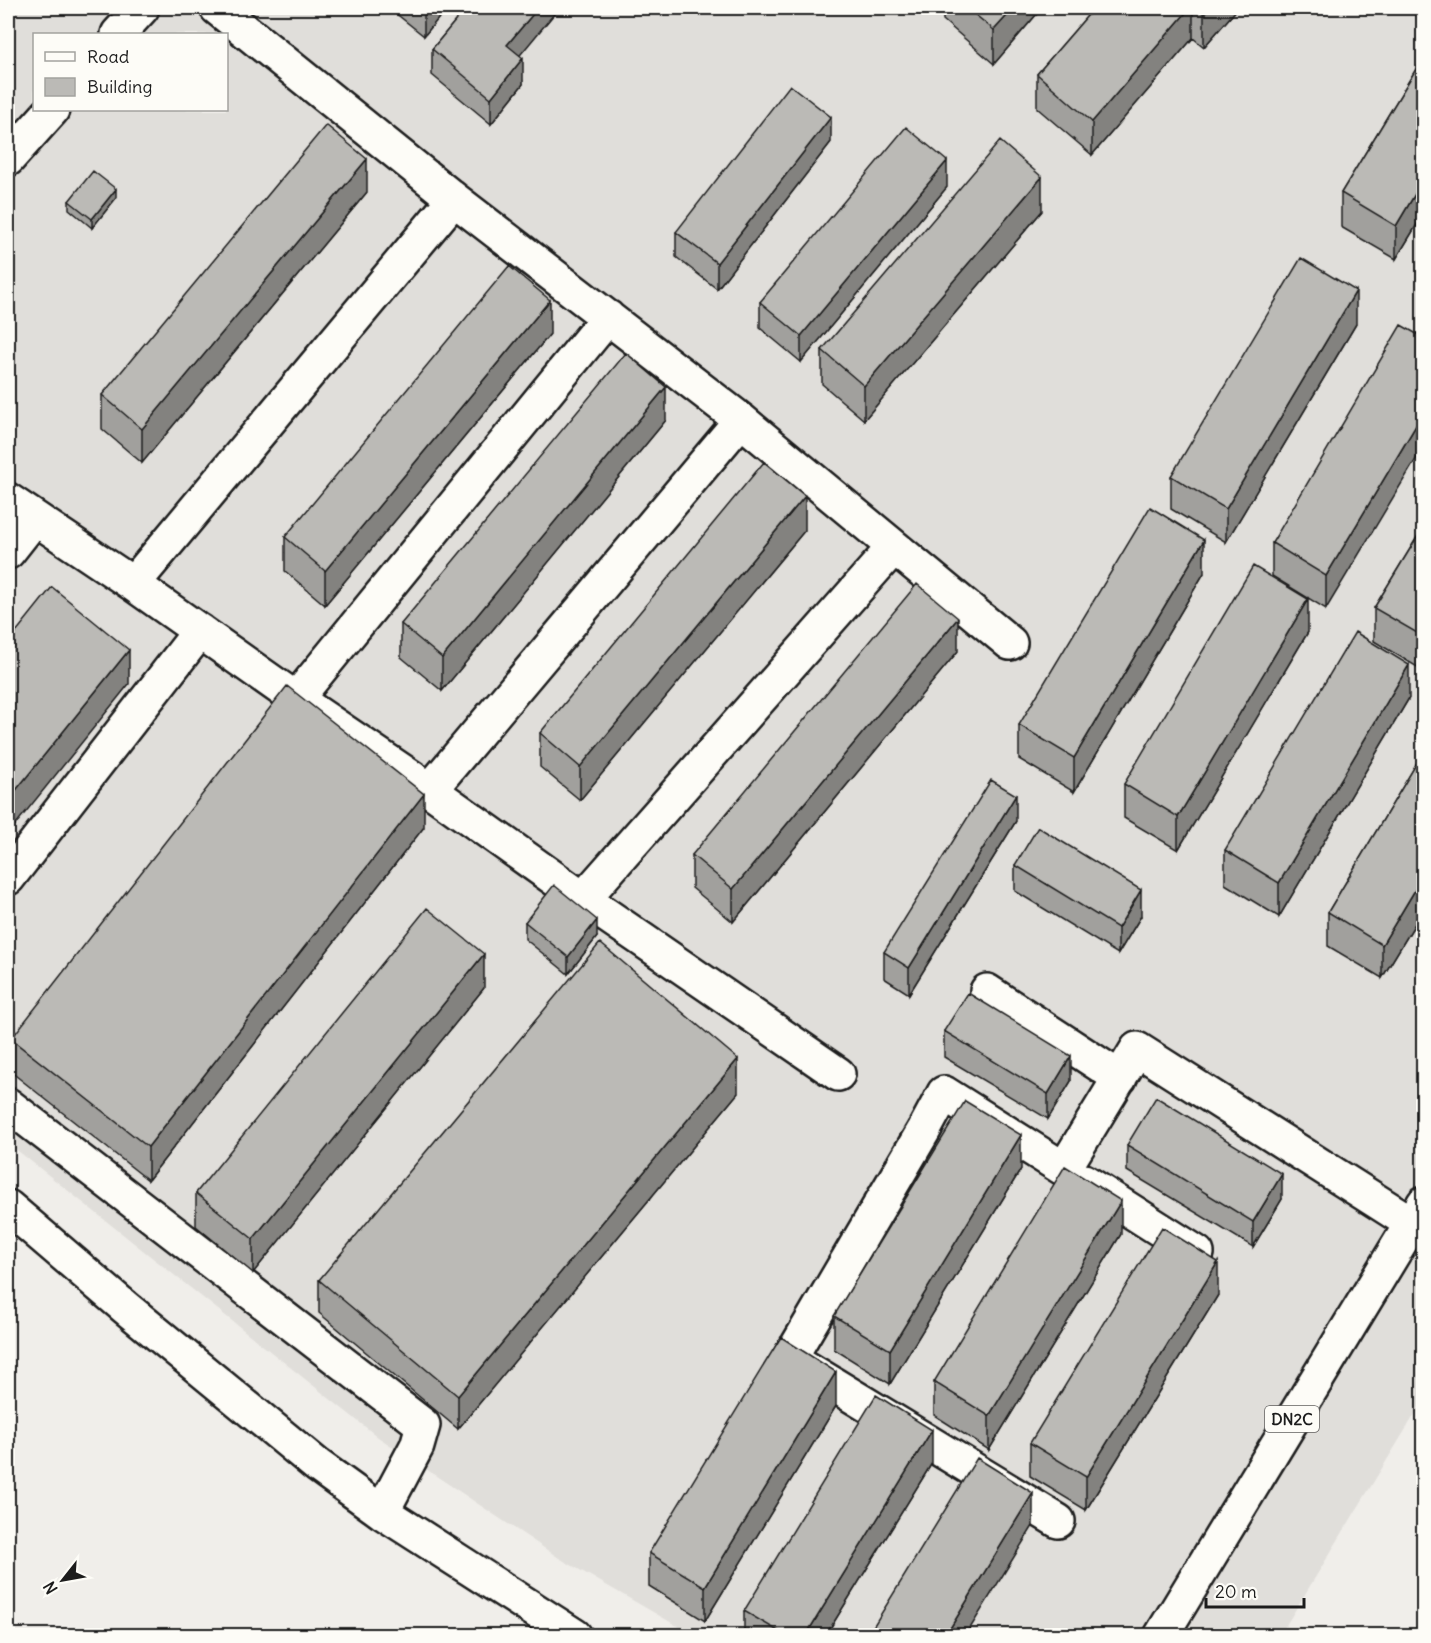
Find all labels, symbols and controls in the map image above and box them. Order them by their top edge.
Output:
legend [33,33,228,111]
text: Road [87,45,130,68]
text: Building [87,75,152,98]
road number: DN2C [1265,1406,1319,1432]
north arrow [33,1550,93,1610]
scale bar [1206,1571,1304,1609]
text: N [39,1578,62,1598]
text: 20 m [1215,1580,1257,1603]

